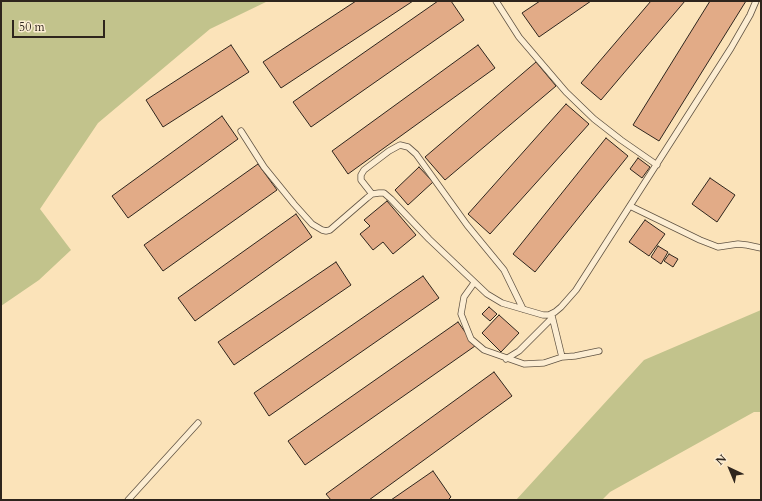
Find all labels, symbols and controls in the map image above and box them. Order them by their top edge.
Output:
scale bar [14,12,107,38]
text: 50 m [19,19,45,35]
north arrow [710,449,750,489]
text: N [713,451,730,469]

